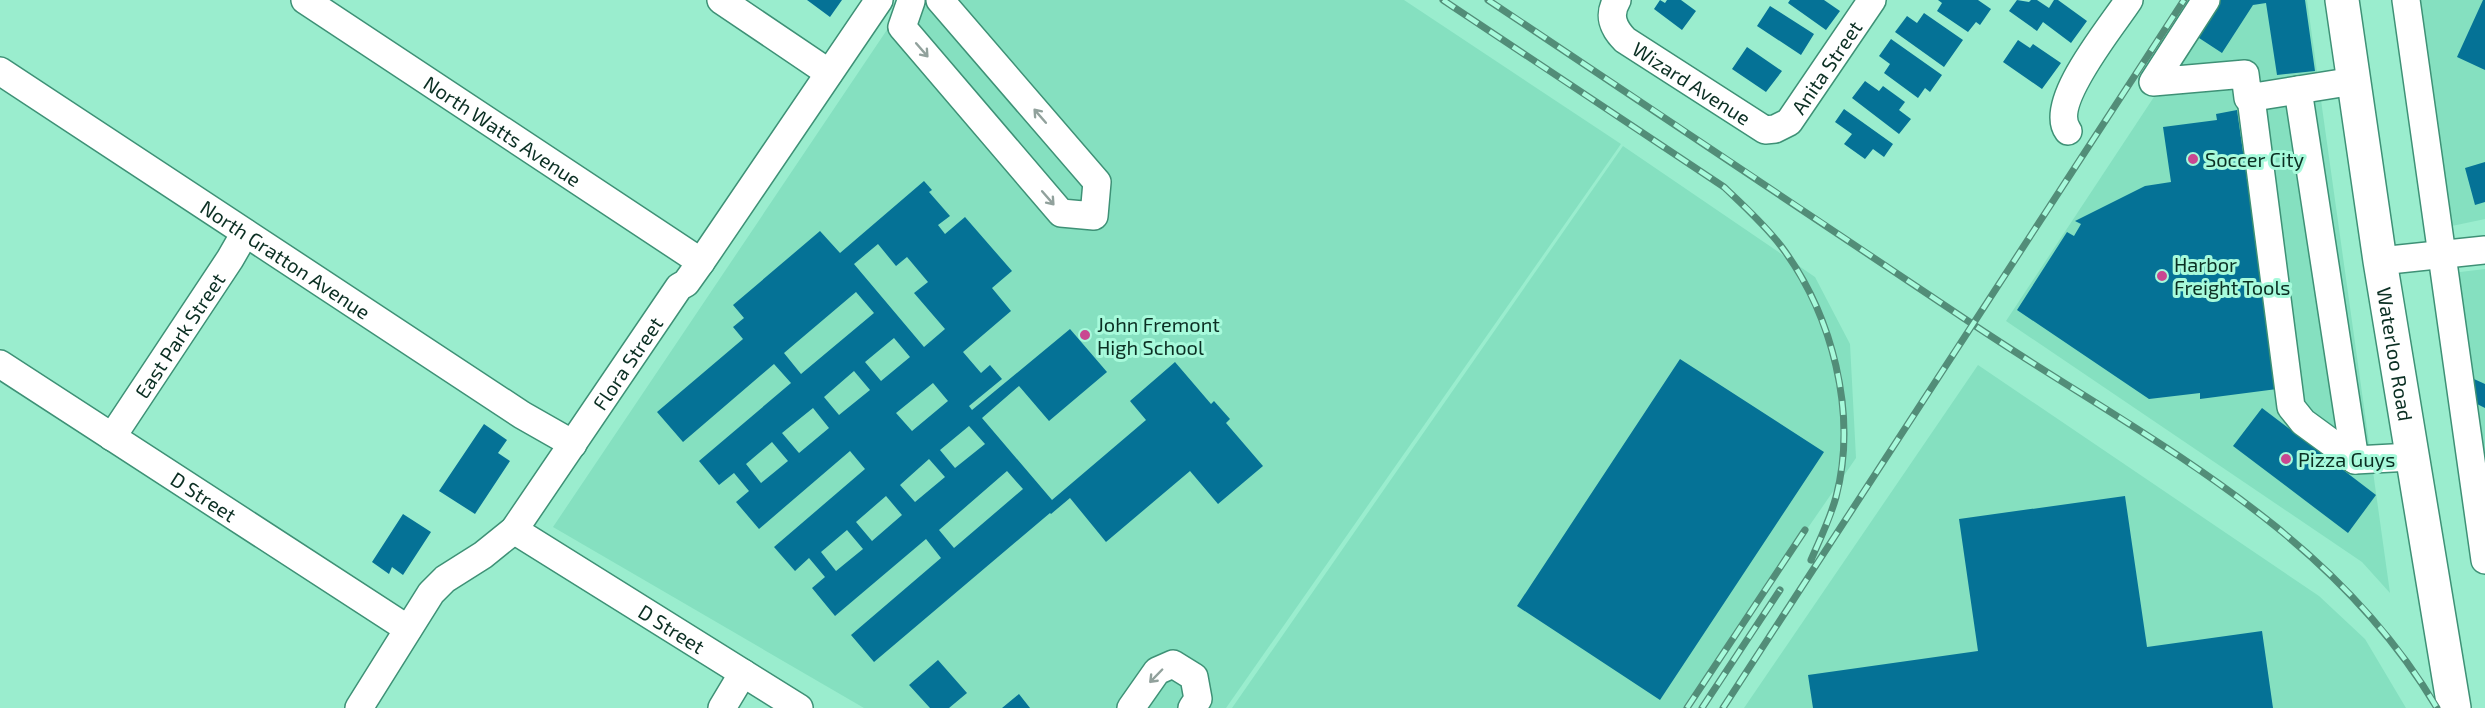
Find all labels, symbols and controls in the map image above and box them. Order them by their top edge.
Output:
street label: Anita Street [1786,16,1867,118]
street label: Wizard Avenue [1628,36,1755,130]
one-way arrow [915,42,929,57]
street label: North Watts Avenue [420,70,586,191]
one-way arrow [1034,108,1047,124]
place label: Soccer City [2205,147,2305,171]
marker: Soccer City [2186,152,2200,166]
one-way arrow [1042,190,1055,206]
street label: North Gratton Avenue [196,195,375,324]
place label: Harbor Freight Tools [2174,252,2291,299]
street label: East Park Street [129,268,230,402]
marker: Harbor Freight Tools [2155,269,2169,283]
street label: Waterloo Road [2372,285,2418,423]
street label: Flora Street [587,312,668,414]
place label: John Fremont High School [1097,312,1220,359]
marker: John Fremont High School [1078,328,1092,342]
place label: Pizza Guys [2298,447,2395,471]
marker: Pizza Guys [2279,452,2293,466]
street label: D Street [166,466,241,527]
street label: D Street [634,599,710,658]
one-way arrow [1149,668,1164,683]

